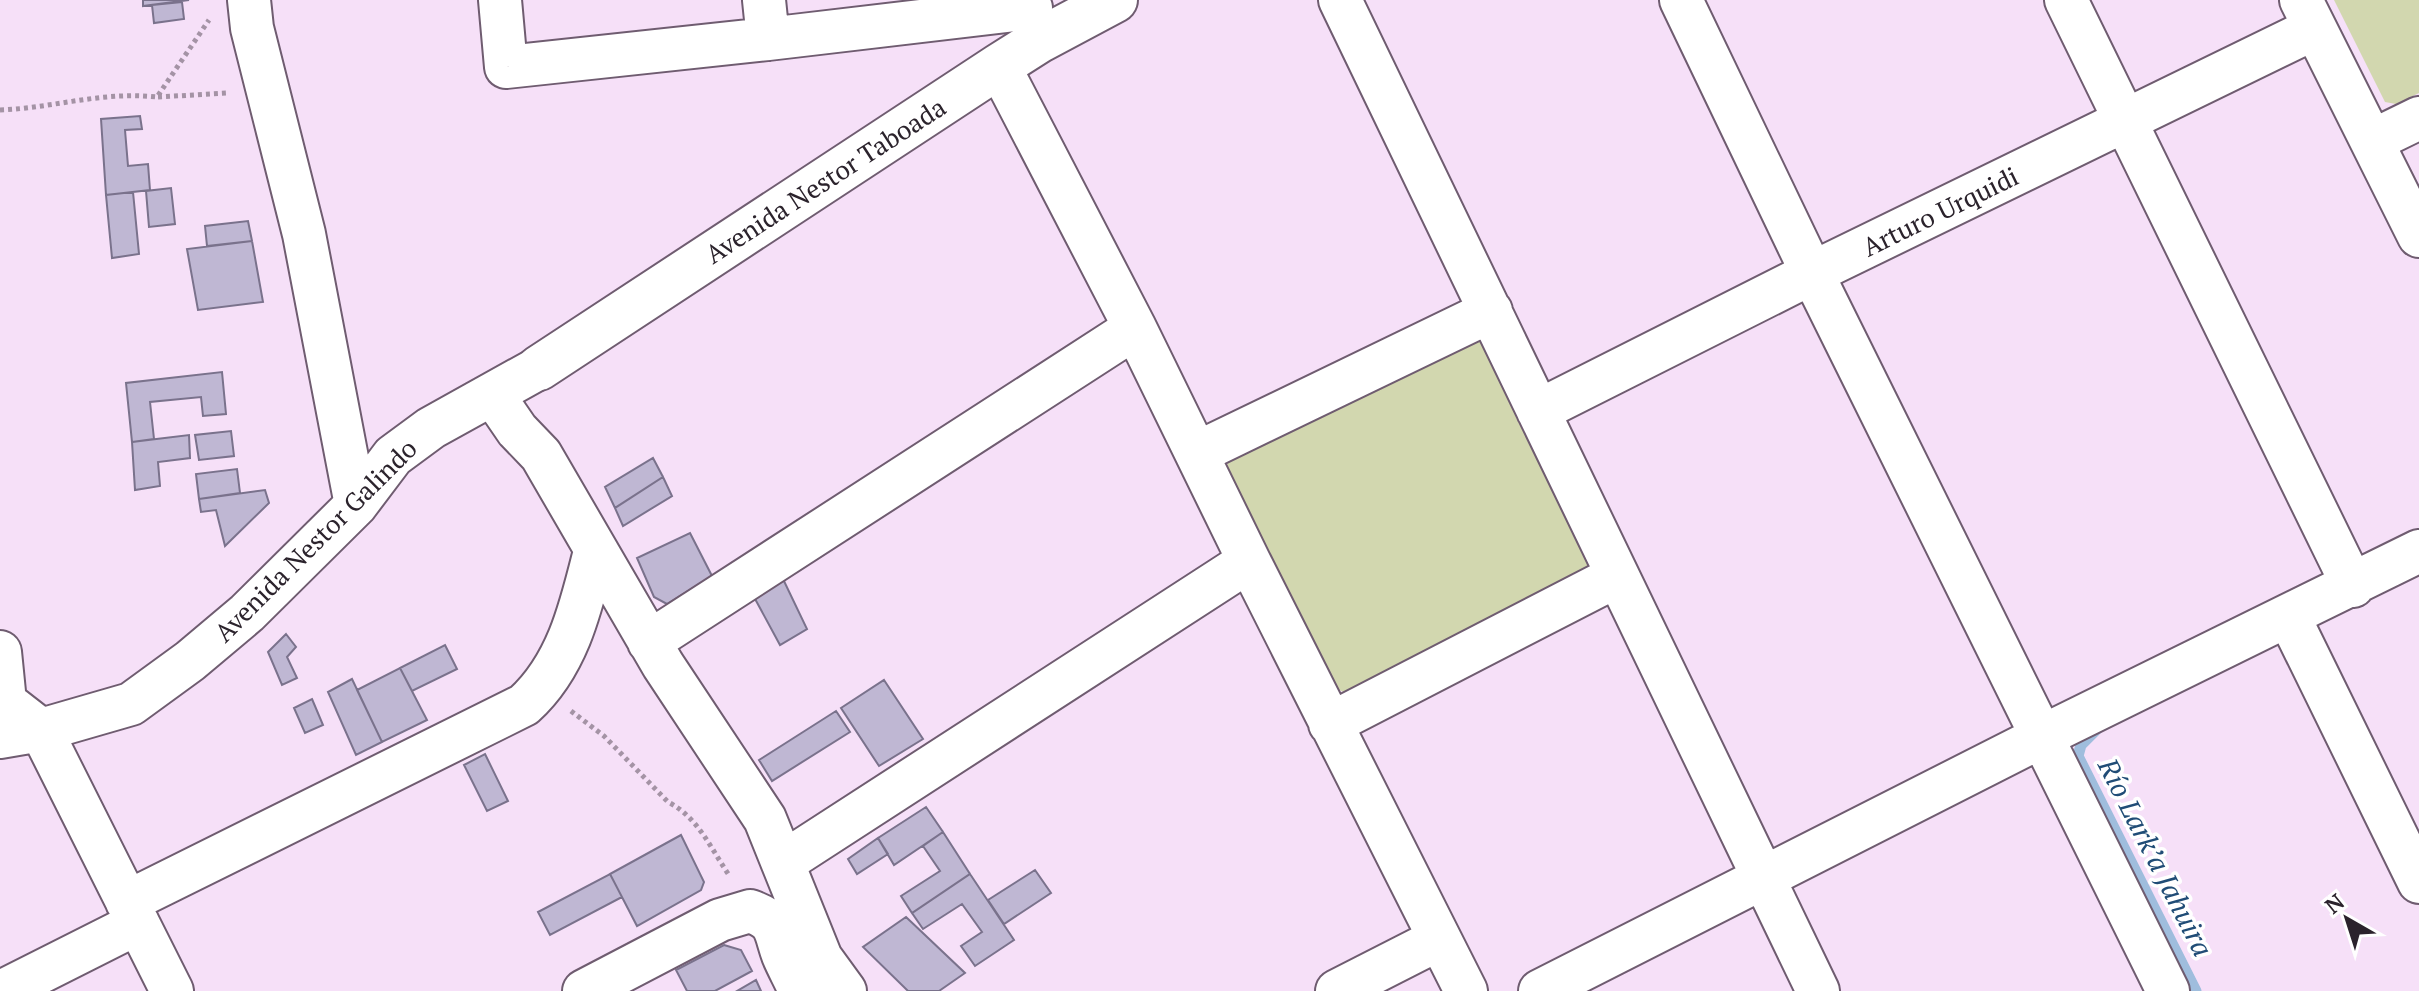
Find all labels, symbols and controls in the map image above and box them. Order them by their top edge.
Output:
street label: Avenida Nestor Taboada [698,89,952,271]
street label: Arturo Urquidi [1856,159,2024,263]
street label: Avenida Nestor Galindo [206,431,424,649]
water label: Río Lark’a Jahuira [2090,751,2222,962]
north arrow [2307,879,2387,959]
text: N [2318,886,2350,920]

